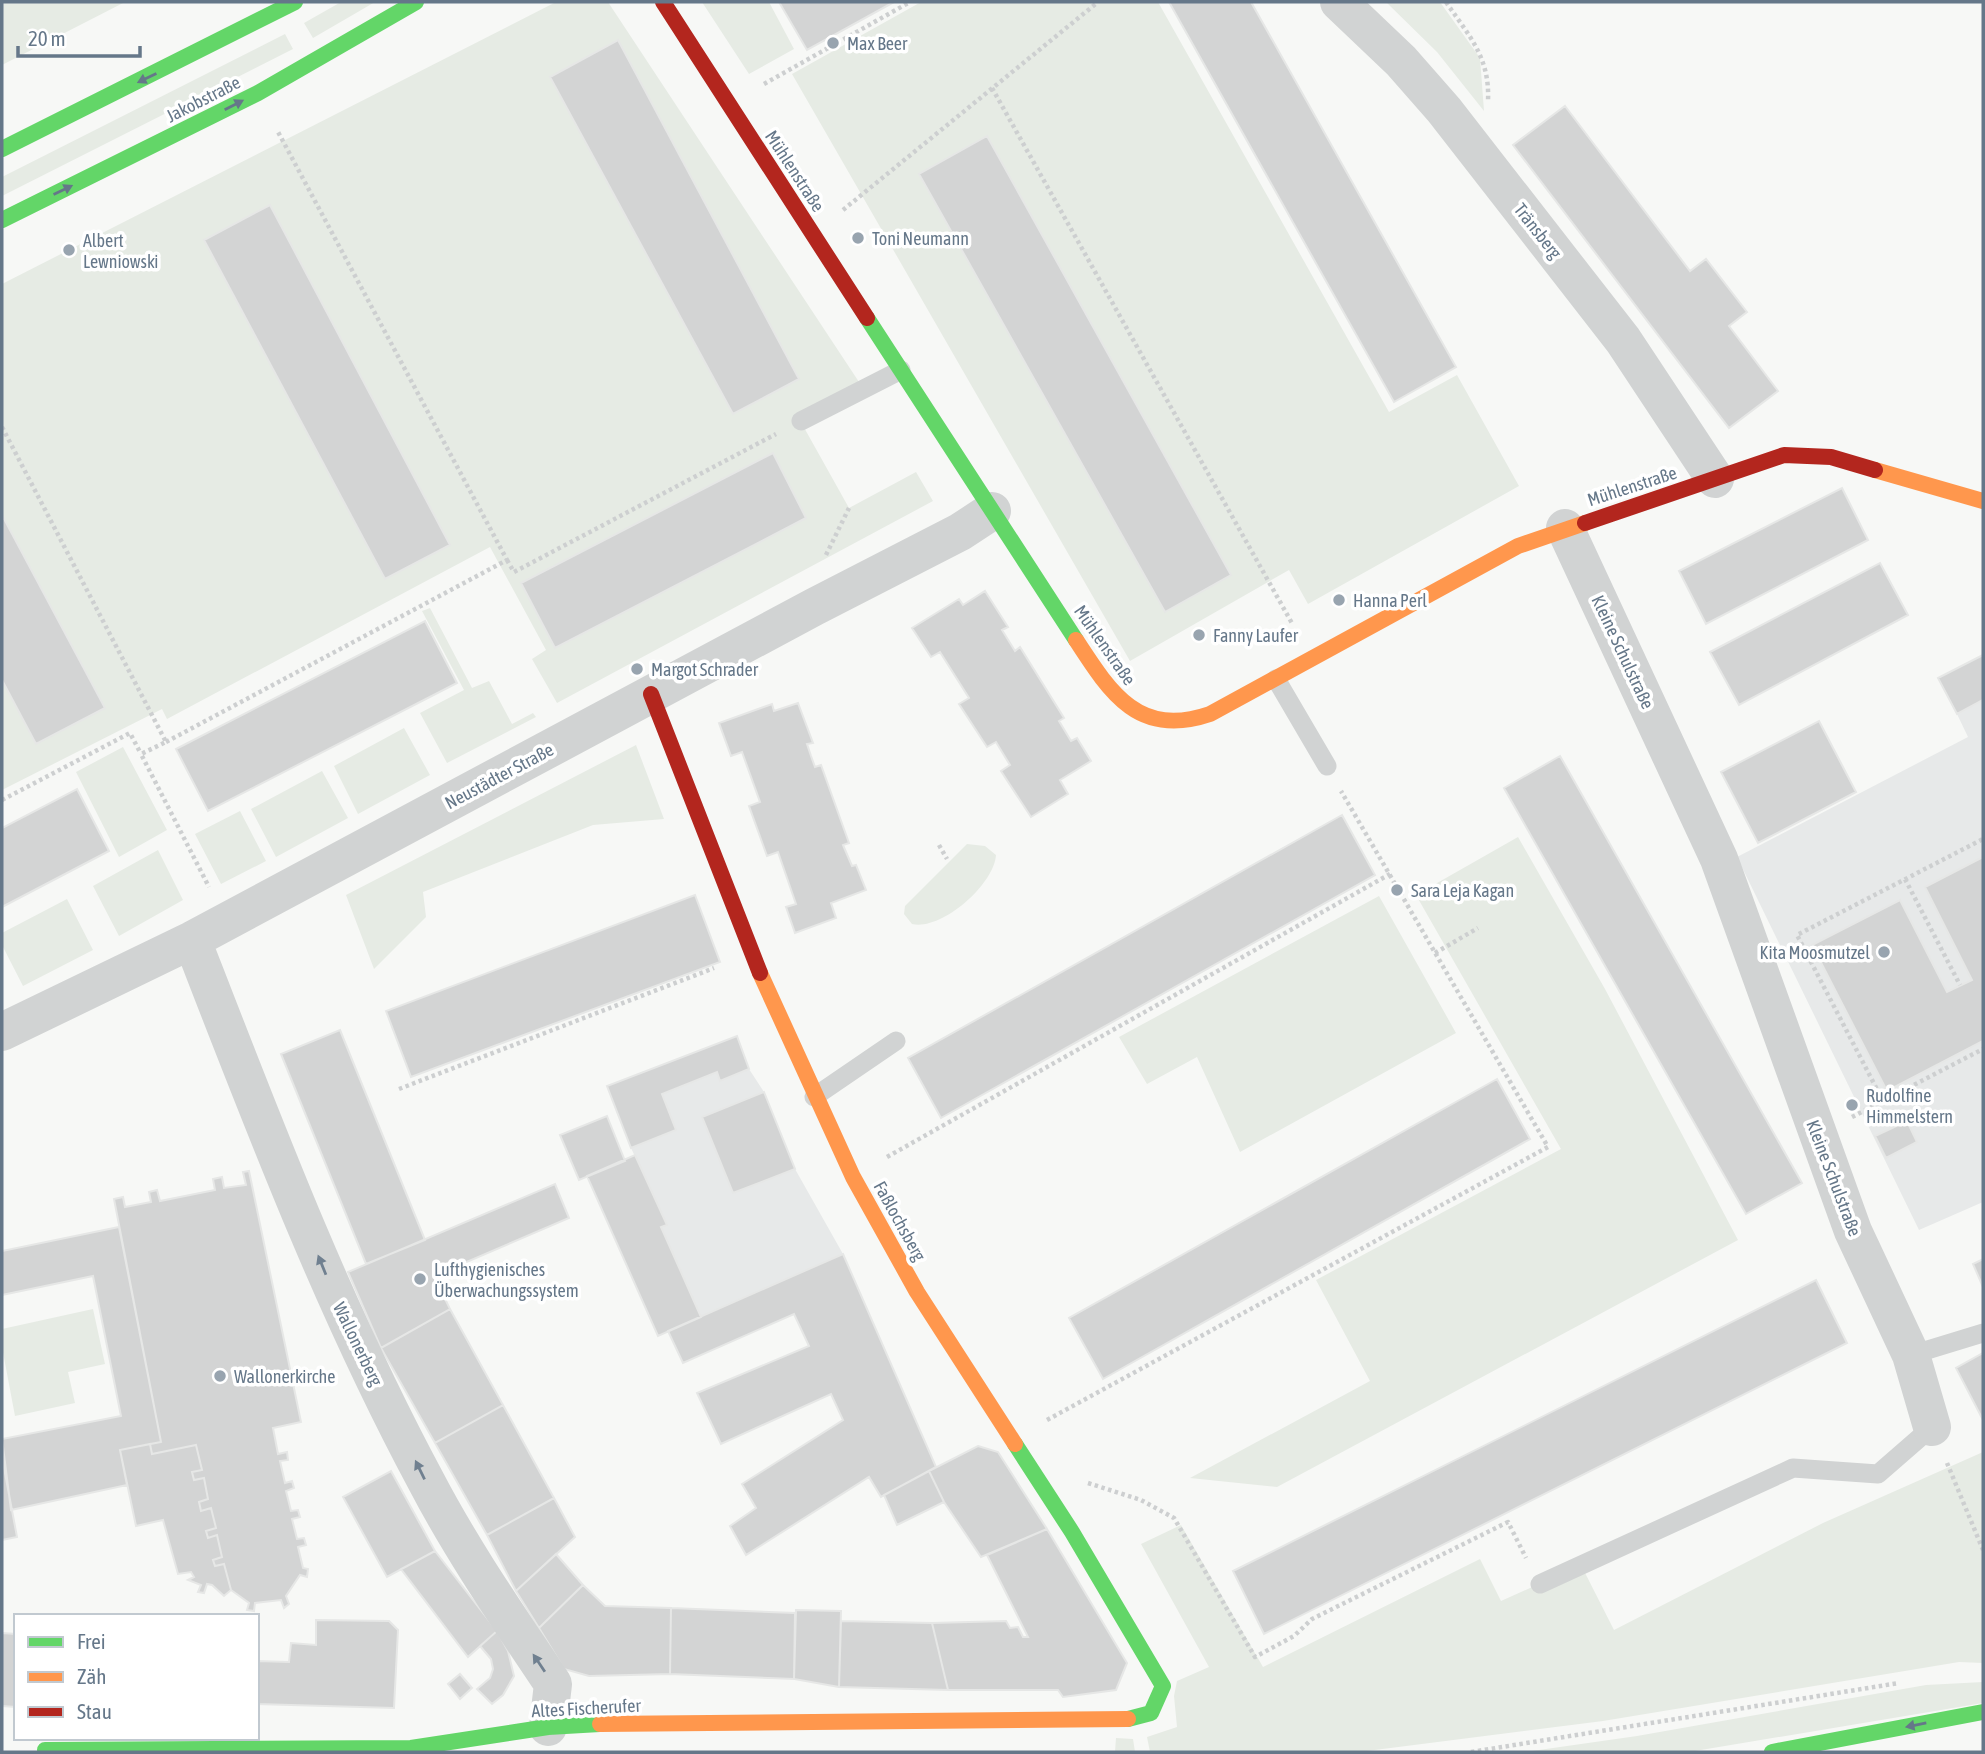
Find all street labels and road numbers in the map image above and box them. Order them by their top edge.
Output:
street label: Jakobstraße [163,71,243,127]
street label: Mühlenstraße [761,127,829,215]
street label: Tränsberg [1510,199,1566,263]
street label: Mühlenstraße [1585,462,1679,510]
street label: Kleine Schulstraße [1587,592,1659,712]
street label: Mühlenstraße [1070,601,1140,689]
street label: Neustädter Straße [441,739,557,813]
street label: Kleine Schulstraße [1802,1117,1866,1239]
street label: Faßlochsberg [870,1178,931,1265]
street label: Wallonerberg [329,1299,387,1389]
street label: Altes Fischerufer [531,1695,642,1721]

